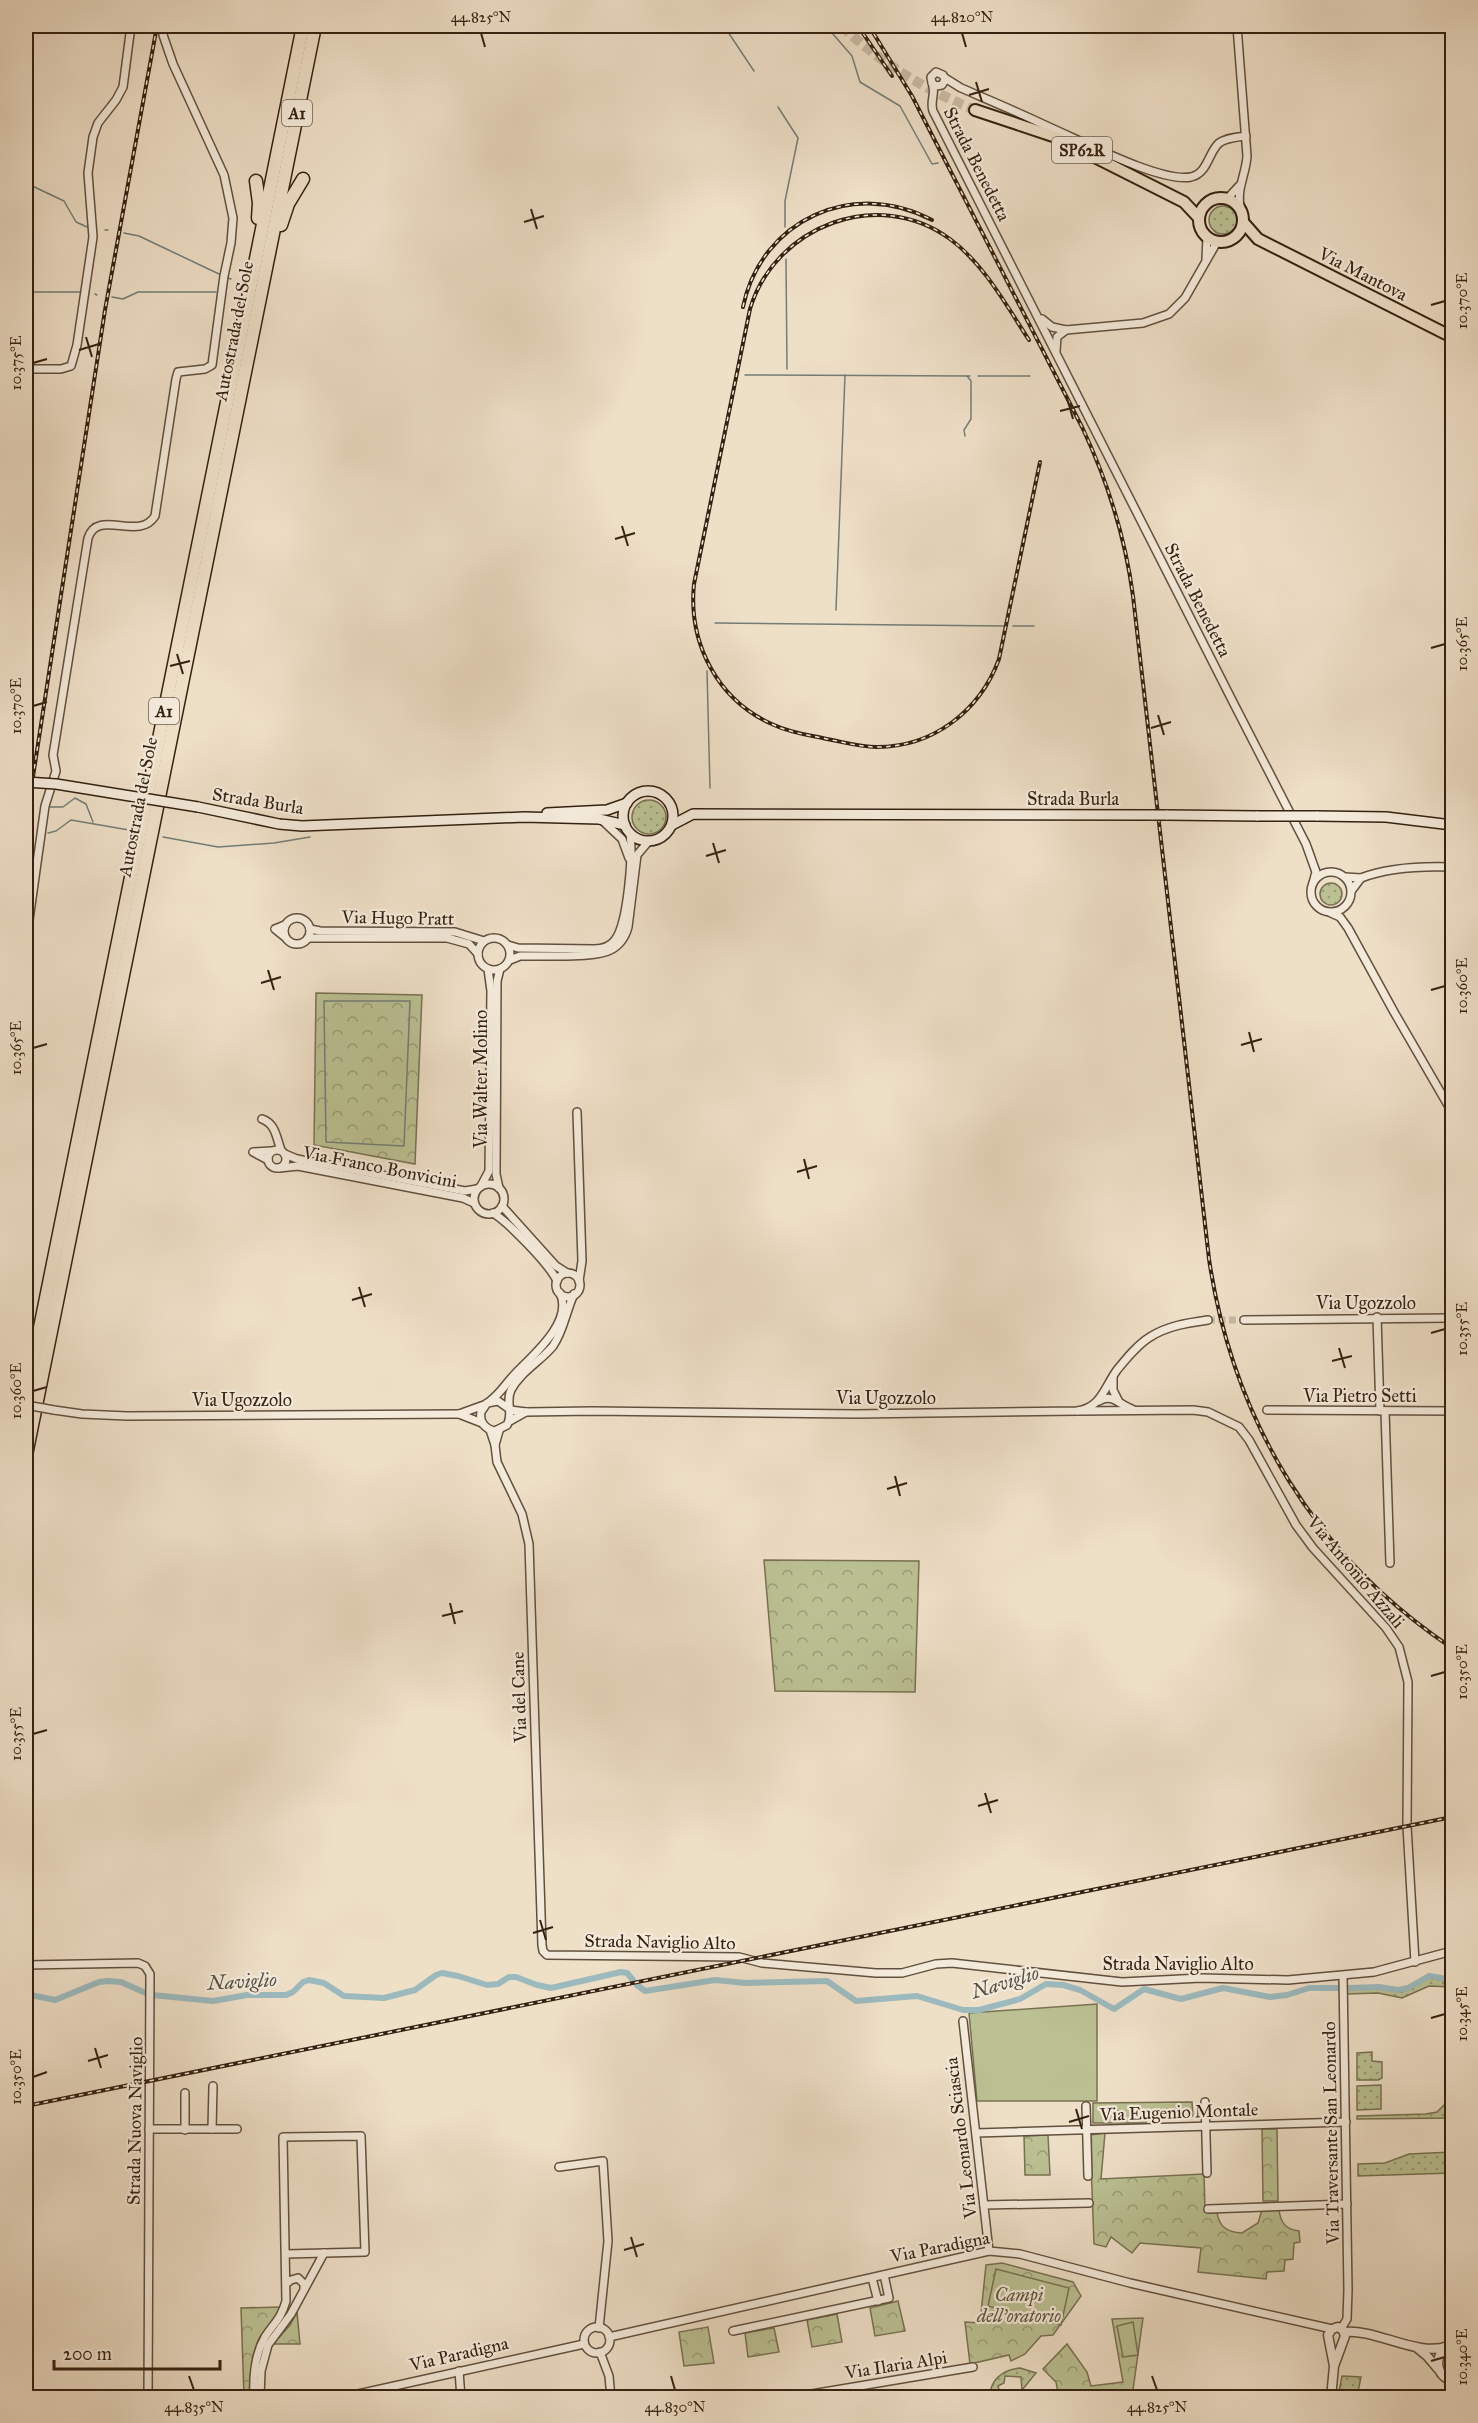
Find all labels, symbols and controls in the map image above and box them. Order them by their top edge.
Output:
text: 44.825°N [451,8,512,26]
text: 44.820°N [931,8,993,26]
road number: A1 [282,100,312,126]
street label: Strada Benedetta [939,103,1015,225]
road number: SP62R [1052,137,1112,163]
street label: Via Mantova [1314,242,1411,306]
street label: Autostrada del Sole [209,259,258,404]
text: 10.370°E [1453,272,1471,329]
text: 10.375°E [7,335,25,390]
street label: Strada Benedetta [1160,539,1236,661]
text: 10.365°E [1453,616,1471,671]
text: 10.370°E [7,677,25,734]
road number: A1 [149,698,179,724]
street label: Autostrada del Sole [113,735,162,880]
street label: Strada Burla [211,783,306,819]
street label: Strada Burla [1027,788,1119,810]
street label: Via Hugo Pratt [340,906,455,931]
text: 10.360°E [1453,958,1471,1014]
street label: Via Walter Molino [470,1010,492,1149]
text: 10.365°E [7,1020,25,1075]
street label: Via Franco Bonvicini [300,1141,459,1193]
street label: Via Ugozzolo [1315,1292,1416,1315]
text: 10.355°E [1453,1302,1471,1356]
text: 10.360°E [7,1363,25,1419]
street label: Via Pietro Setti [1302,1385,1417,1407]
street label: Via Ugozzolo [835,1387,936,1410]
street label: Via Ugozzolo [191,1389,292,1412]
street label: Via Antonio Azzali [1302,1510,1410,1633]
text: 10.350°E [1453,1644,1471,1700]
street label: Via del Cane [506,1651,532,1744]
text: 10.355°E [7,1707,25,1761]
street label: Strada Naviglio Alto [584,1930,736,1955]
street label: Strada Naviglio Alto [1102,1953,1254,1976]
water label: Naviglio [967,1960,1042,2004]
water label: Naviglio [206,1967,278,1995]
text: 10.345°E [1453,1986,1471,2042]
street label: Via Traversante San Leonardo [1318,2021,1344,2246]
street label: Strada Nuova Naviglio [123,2037,148,2205]
text: 10.350°E [7,2049,25,2105]
street label: Via Leonardo Sciascia [940,2056,982,2221]
street label: Via Eugenio Montale [1098,2098,1259,2127]
street label: Via Paradigna [888,2227,992,2269]
park label: Campi dell'oratorio [976,2284,1061,2327]
text: 10.340°E [1453,2328,1471,2385]
street label: Via Paradigna [407,2332,511,2377]
scale bar [54,2333,220,2371]
text: 200 m [63,2343,112,2365]
street label: Via Ilaria Alpi [842,2346,949,2384]
text: 44.835°N [164,2398,224,2416]
text: 44.830°N [644,2398,706,2416]
text: 44.825°N [1127,2398,1188,2416]

